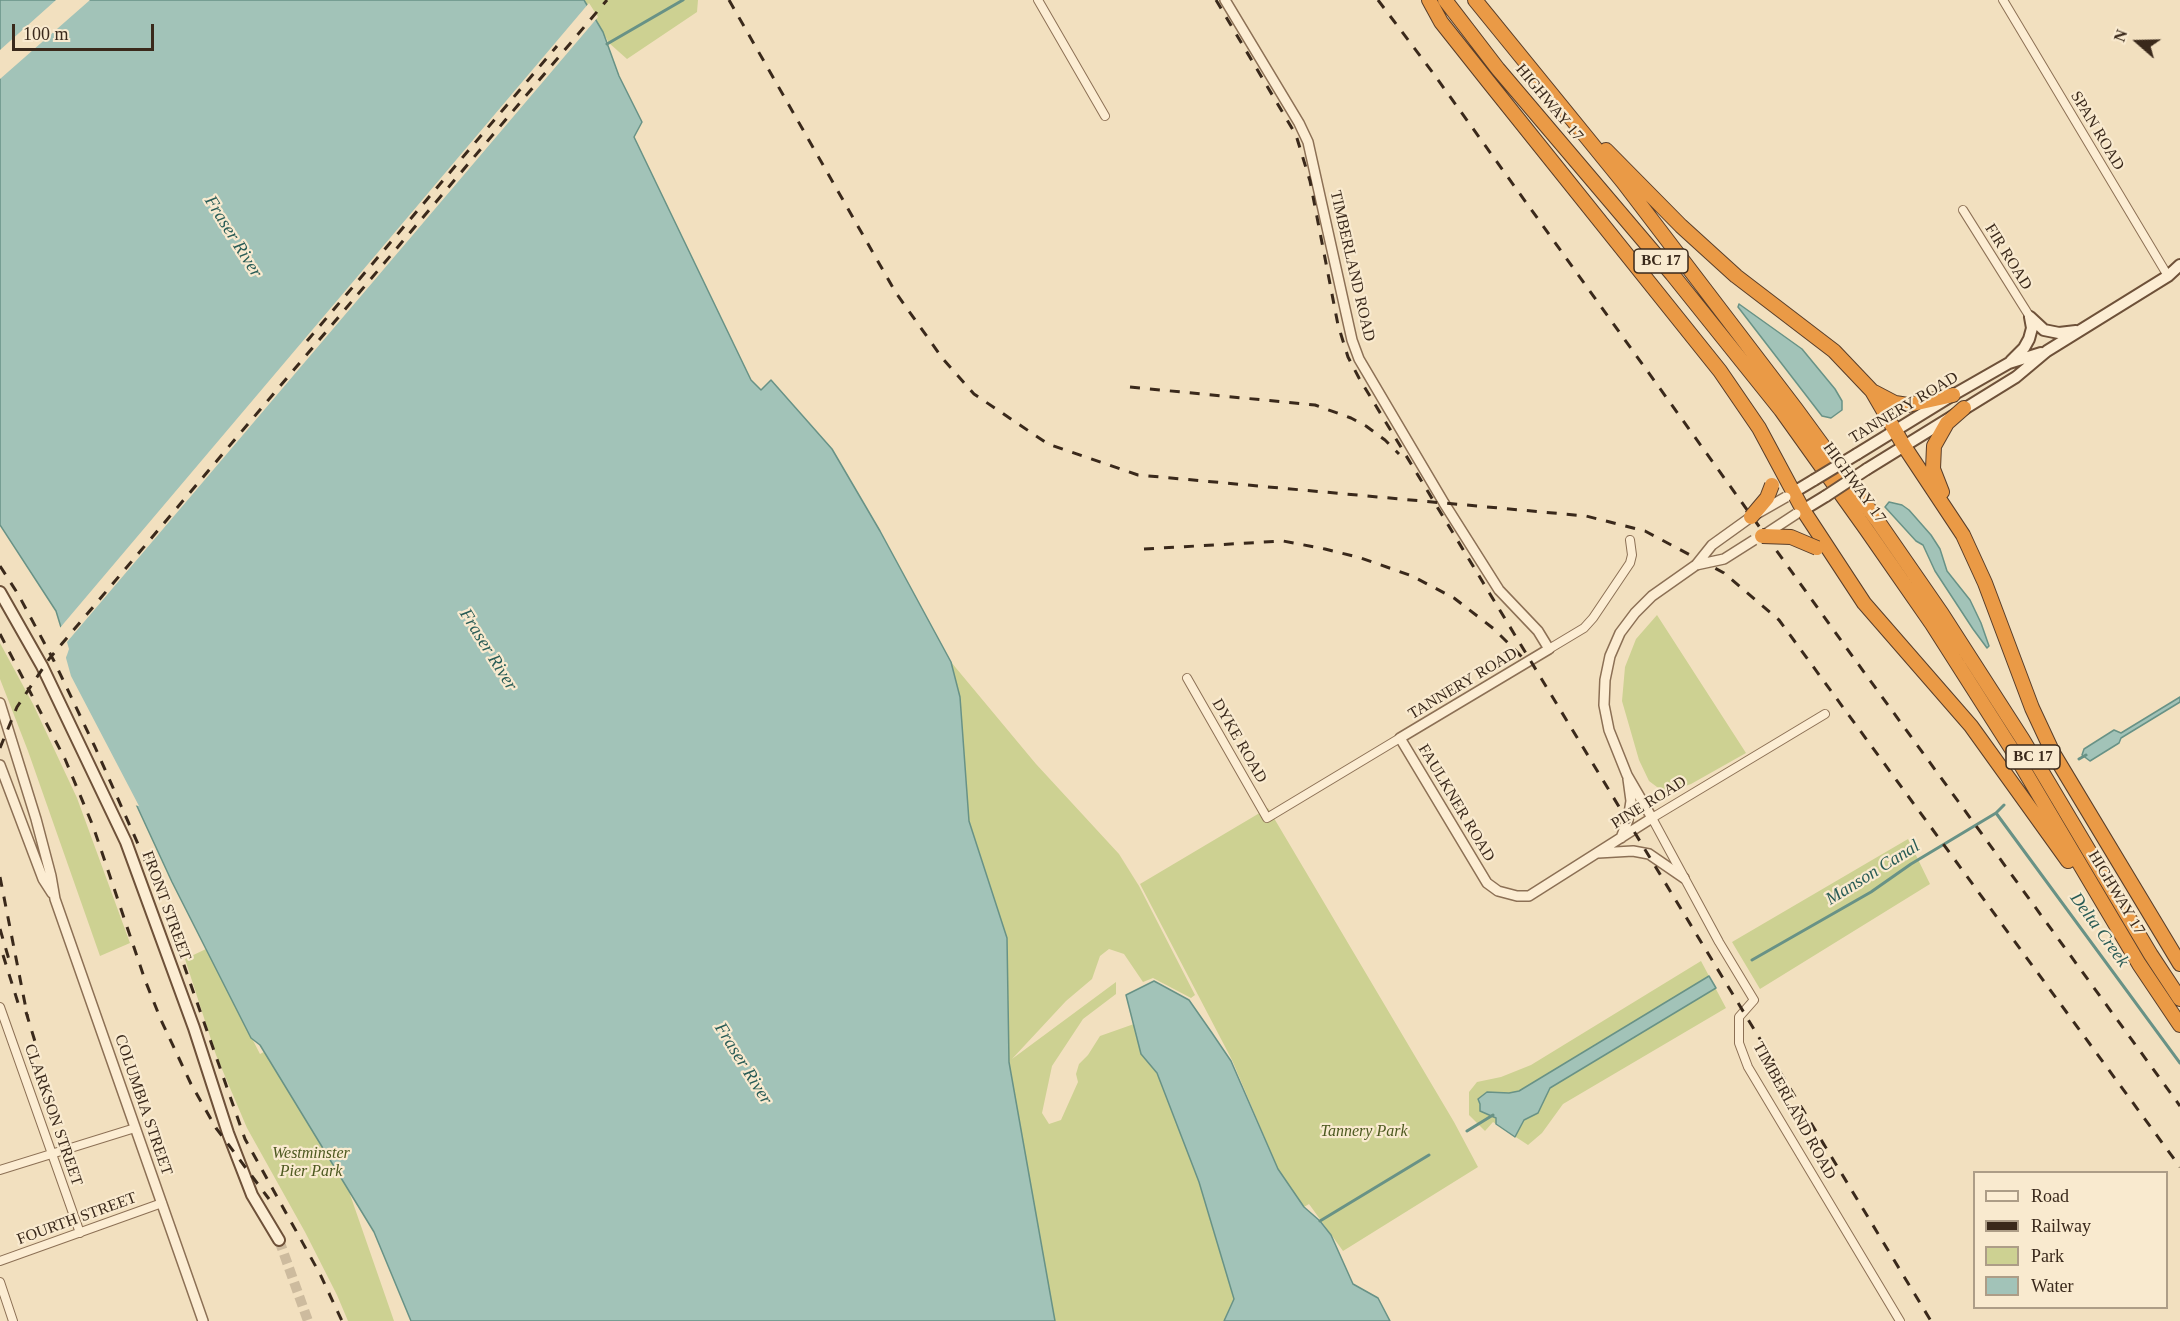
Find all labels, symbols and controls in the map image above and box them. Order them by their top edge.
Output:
scale bar [15,12,158,50]
north arrow [2108,12,2168,72]
text: 100 m [23,24,69,44]
text: N [2111,27,2131,44]
street label: HIGHWAY 17 [1511,60,1587,146]
street label: SPAN ROAD [2066,88,2128,174]
street label: TIMBERLAND ROAD [1325,189,1379,343]
water label: Fraser River [199,192,267,282]
street label: FIR ROAD [1980,220,2036,294]
road number: BC 17 [1634,249,1688,273]
street label: TANNERY ROAD [1846,368,1962,448]
street label: HIGHWAY 17 [1818,439,1890,527]
water label: Fraser River [454,605,522,695]
street label: TANNERY ROAD [1405,644,1521,724]
street label: DYKE ROAD [1207,696,1271,786]
street label: FAULKNER ROAD [1413,741,1499,865]
road number: BC 17 [2006,745,2060,769]
street label: PINE ROAD [1608,772,1690,834]
water label: Manson Canal [1822,836,1924,910]
street label: HIGHWAY 17 [2083,847,2149,939]
street label: FRONT STREET [137,849,195,963]
water label: Delta Creek [2065,889,2133,971]
water label: Fraser River [709,1019,777,1109]
street label: COLUMBIA STREET [110,1032,176,1178]
street label: TIMBERLAND ROAD [1748,1039,1840,1183]
street label: CLARKSON STREET [20,1041,86,1189]
park label: Tannery Park [1321,1122,1407,1142]
park label: Westminster Pier Park [272,1144,350,1182]
legend [1973,1171,2168,1309]
text: Road [2031,1186,2069,1206]
street label: FOURTH STREET [15,1188,139,1250]
text: Railway [2031,1216,2091,1236]
text: Park [2031,1246,2064,1266]
text: Water [2031,1276,2074,1296]

